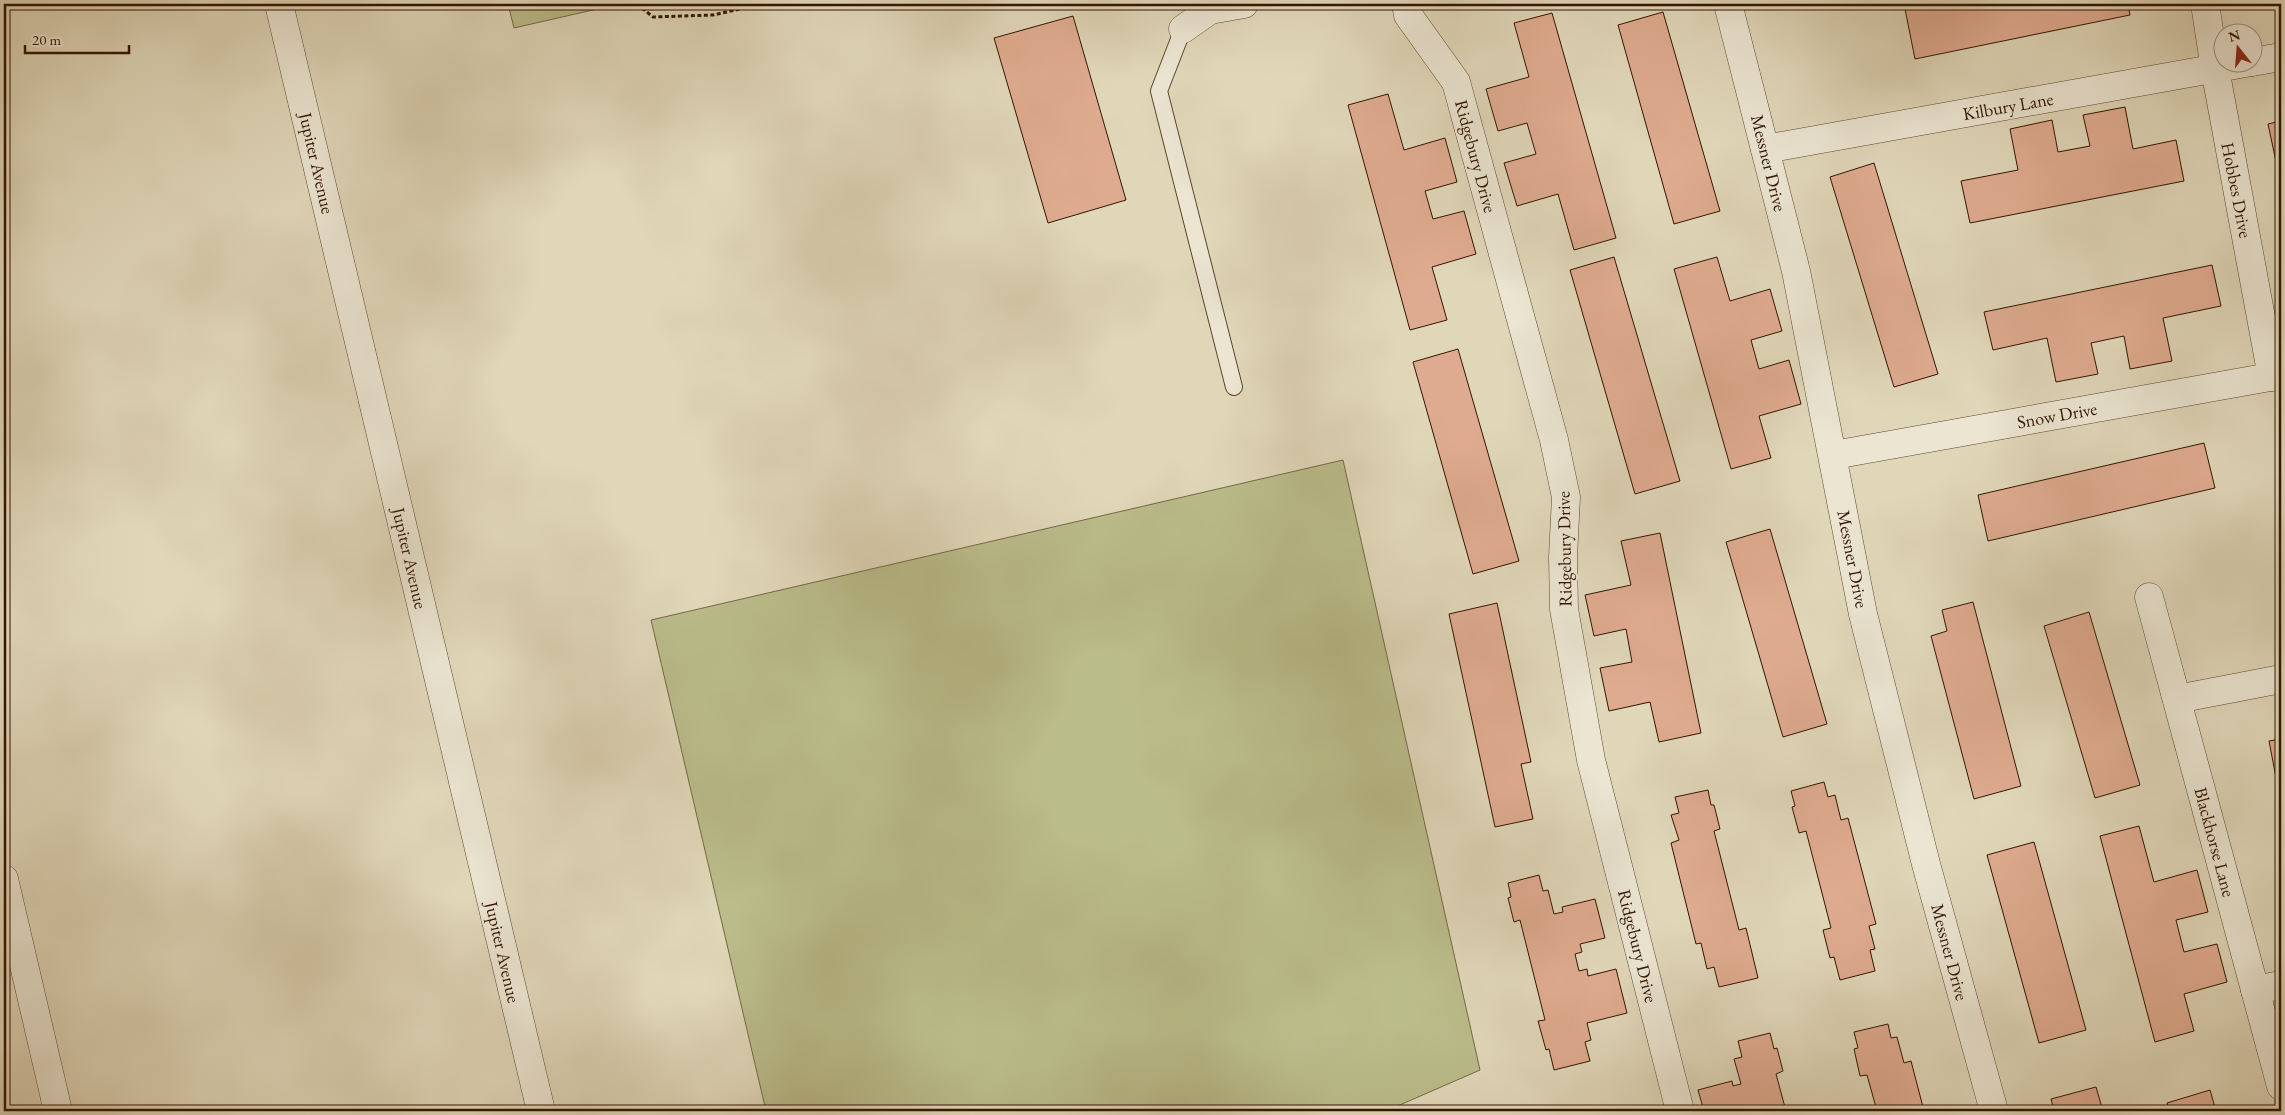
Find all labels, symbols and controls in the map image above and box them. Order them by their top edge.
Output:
scale bar [25,22,129,54]
north arrow [2212,22,2262,72]
text: N [2226,25,2243,46]
text: 20 m [32,30,61,49]
street label: Kilbury Lane [1961,87,2055,125]
street label: Ridgebury Drive [1450,97,1502,215]
street label: Jupiter Avenue [294,108,340,216]
street label: Messner Drive [1746,112,1792,214]
street label: Hobbes Drive [2216,140,2258,240]
street label: Snow Drive [2015,397,2099,433]
street label: Ridgebury Drive [1551,491,1577,607]
street label: Jupiter Avenue [387,503,433,611]
street label: Messner Drive [1832,508,1874,610]
street label: Blackhorse Lane [2189,785,2241,899]
street label: Ridgebury Drive [1613,887,1663,1005]
street label: Jupiter Avenue [480,897,526,1005]
street label: Messner Drive [1926,901,1974,1003]

